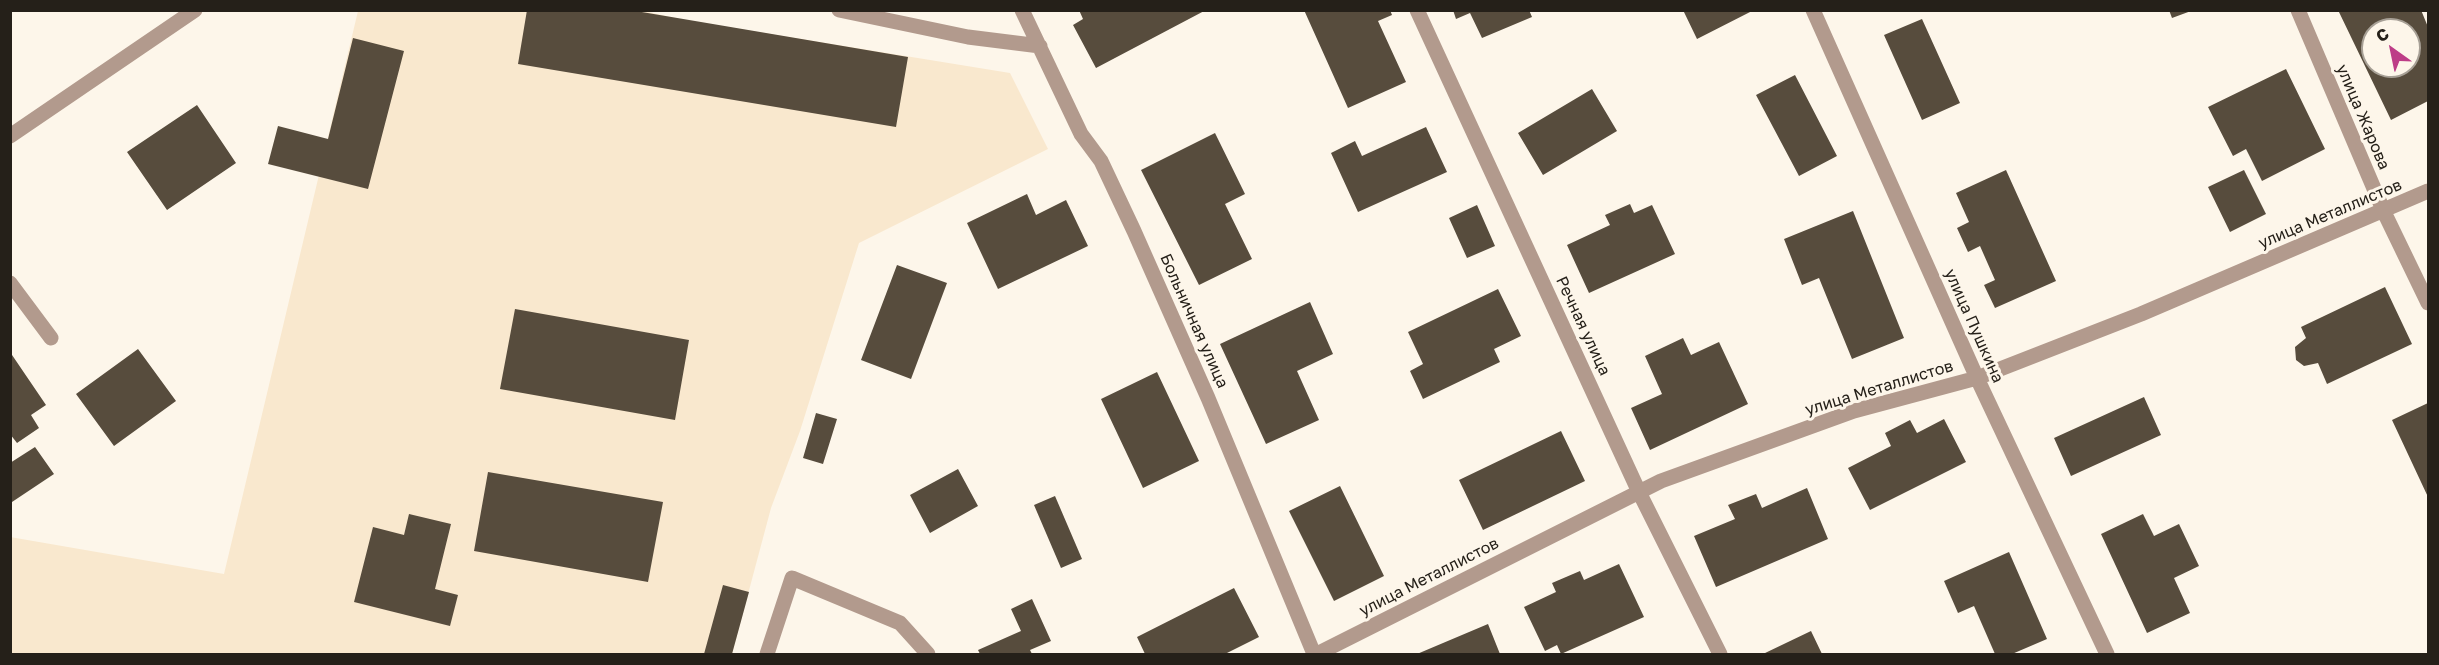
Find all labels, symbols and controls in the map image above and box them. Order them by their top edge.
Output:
north arrow [2361,18,2421,78]
text: С [2372,23,2393,46]
street label: улица Жарова [2332,61,2394,173]
street label: улица Металлистов [2255,175,2405,253]
street label: Больничная улица [1156,251,1232,391]
street label: улица Пушкина [1940,266,2008,386]
street label: Речная улица [1552,273,1614,379]
street label: улица Металлистов [1803,356,1955,420]
street label: улица Металлистов [1356,534,1502,620]

